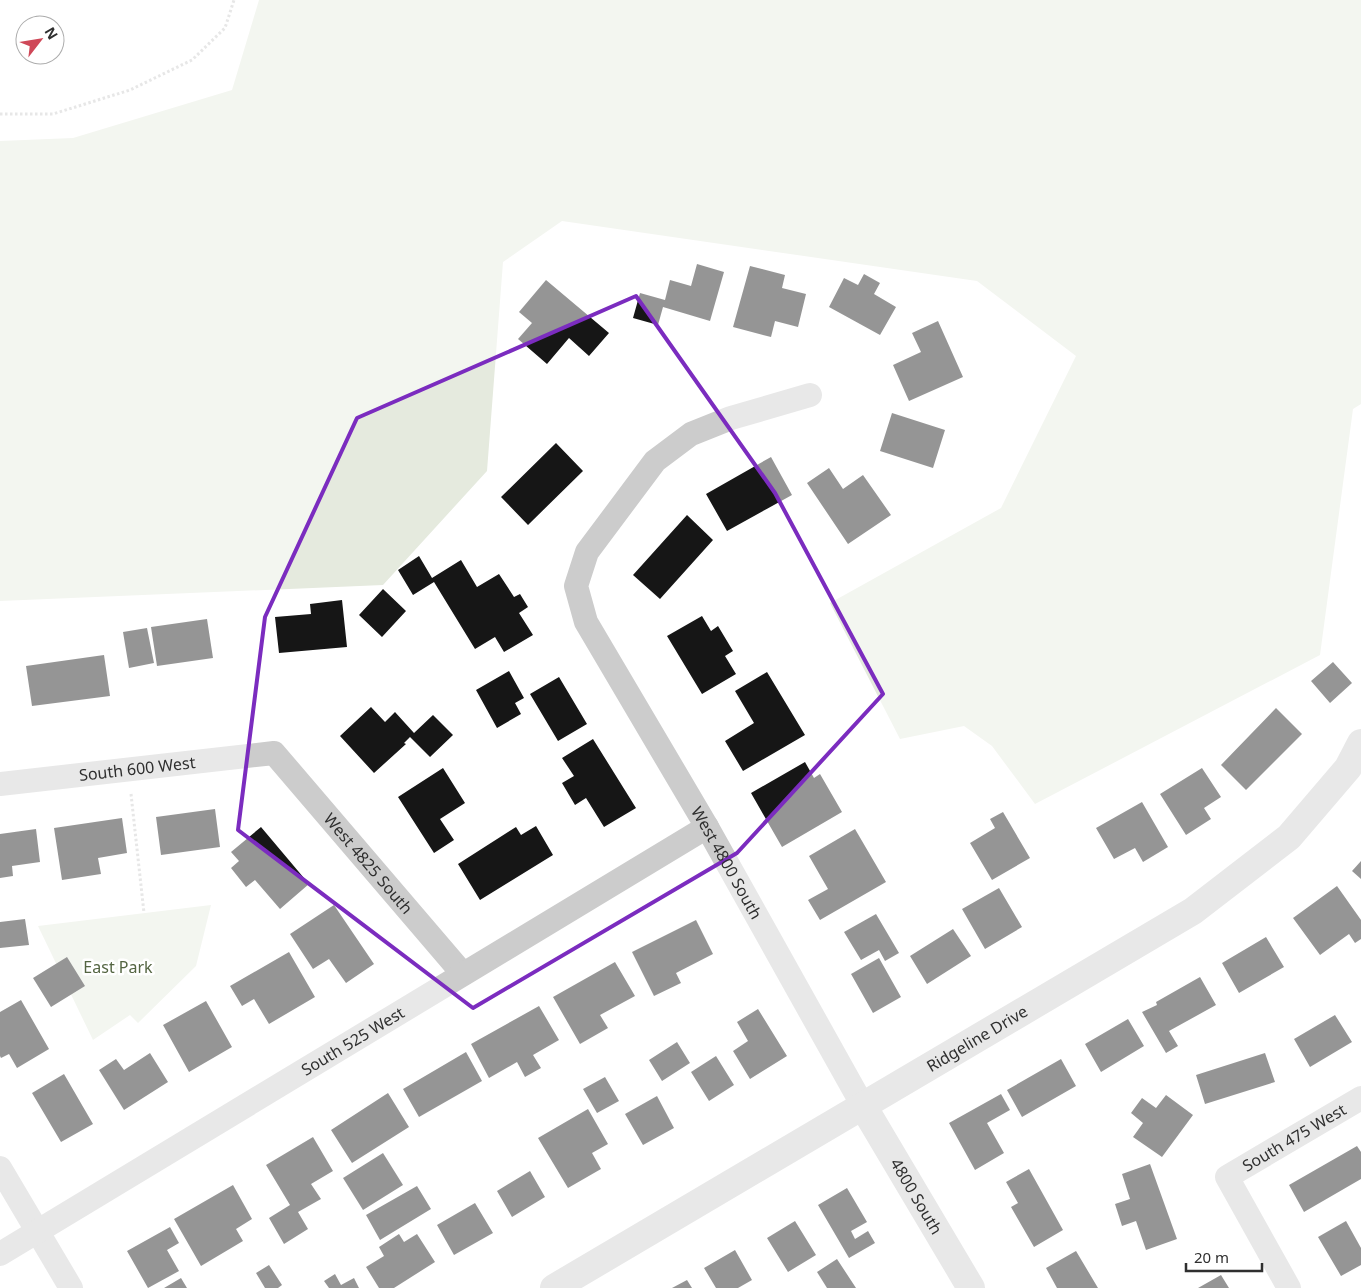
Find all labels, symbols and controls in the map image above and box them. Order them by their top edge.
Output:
north arrow [15,15,65,65]
text: N [40,23,63,43]
street label: South 600 West [78,751,197,786]
street label: West 4800 South [686,802,767,923]
street label: West 4825 South [319,808,418,918]
park label: East Park [83,956,153,978]
street label: Ridgeline Drive [922,1000,1031,1077]
street label: South 525 West [297,1001,409,1081]
street label: South 475 West [1238,1098,1350,1177]
street label: 4800 South [885,1154,948,1238]
scale bar [1186,1240,1262,1272]
text: 20 m [1194,1247,1229,1267]

